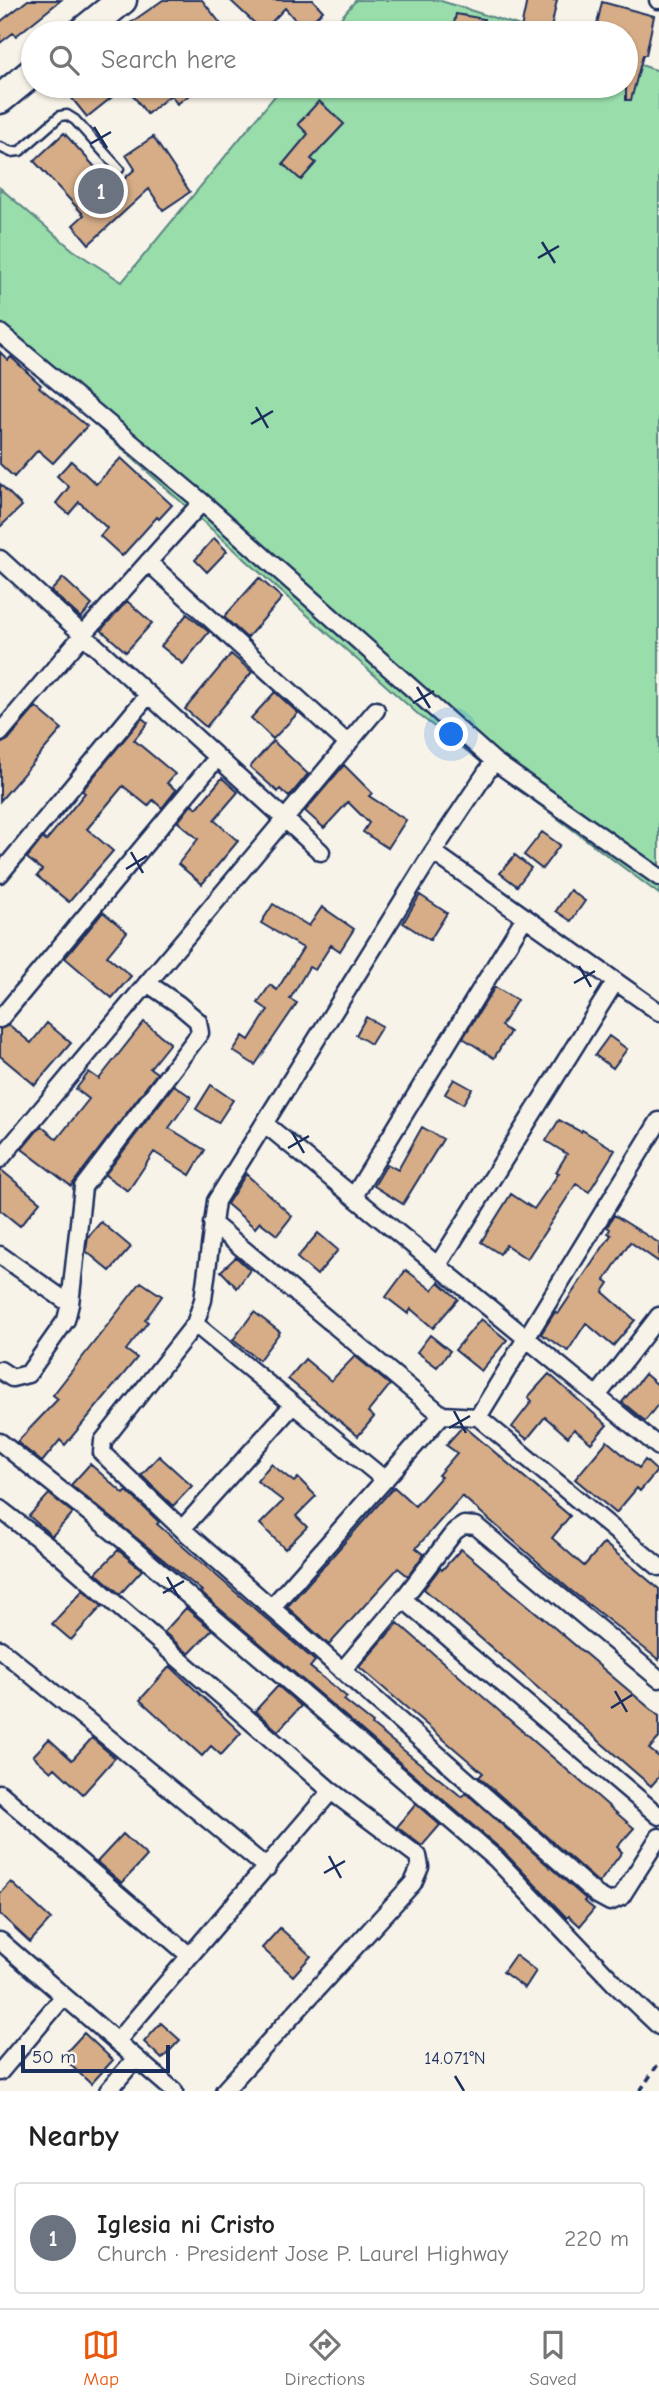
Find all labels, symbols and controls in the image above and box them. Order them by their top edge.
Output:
search box [21,21,638,98]
icon: search [45,41,83,79]
text: Search here [101,45,236,75]
pin: 1 [78,165,124,217]
your location [434,717,468,751]
scale bar [21,2042,170,2074]
text: 50 m [32,2046,76,2068]
text: 14.071°N [424,2048,486,2069]
text: Nearby [28,2119,119,2154]
text: Iglesia ni Cristo [97,2210,275,2240]
text: 1 [48,2225,58,2252]
text: 220 m [564,2225,629,2252]
text: Church · President Jose P. Laurel Highway [97,2240,508,2267]
tab: Map [82,2326,120,2390]
tab: Directions [285,2326,365,2390]
tab: Saved [529,2326,577,2390]

